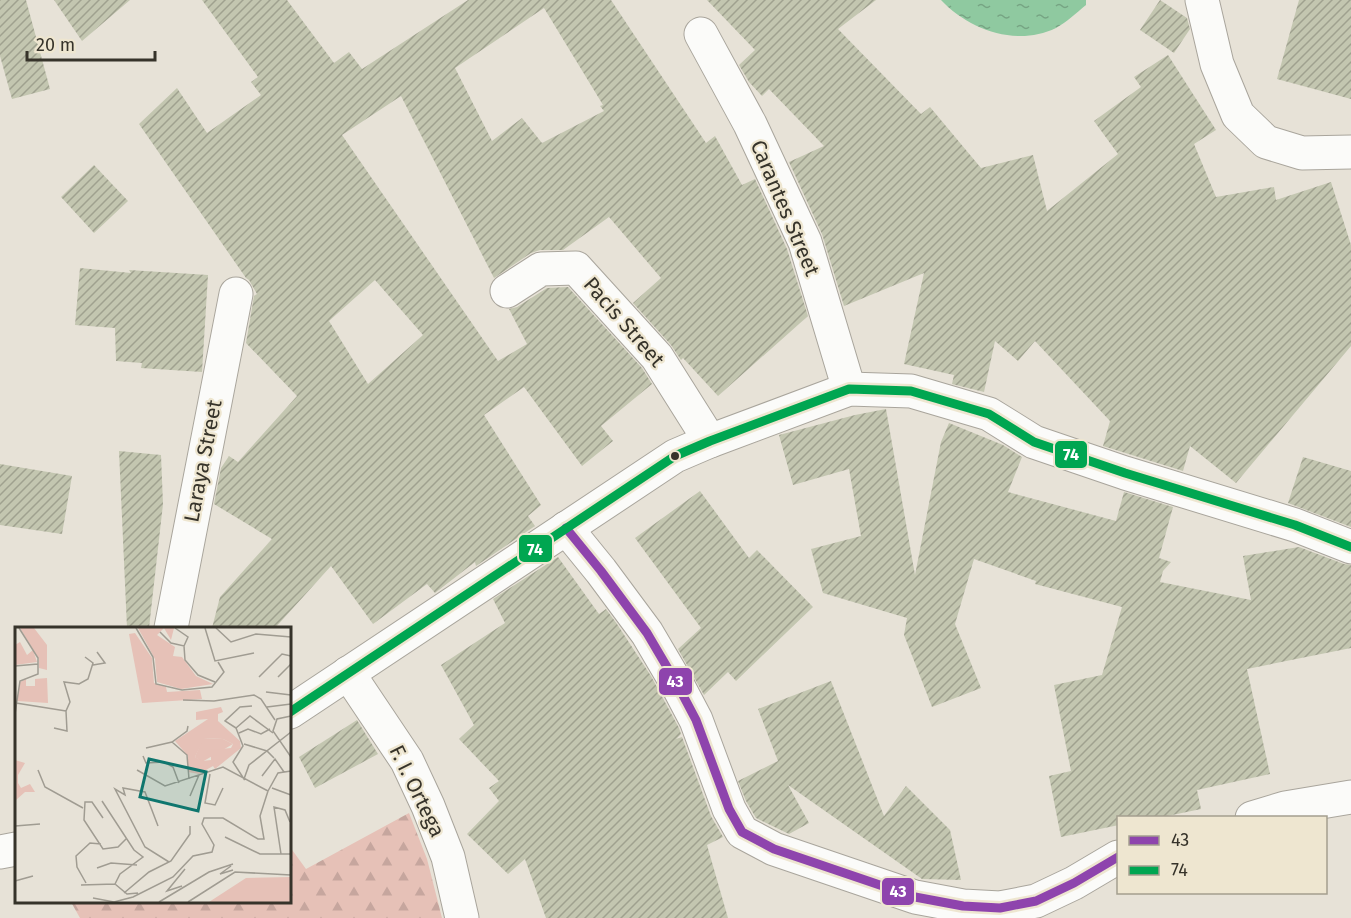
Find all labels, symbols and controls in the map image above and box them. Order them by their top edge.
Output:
scale bar [27,24,154,62]
text: 20 m [36,34,75,56]
street label: Carantes Street [745,136,825,280]
street label: Pacis Street [578,272,670,373]
street label: Laraya Street [178,397,228,524]
line badge: 74 [1054,440,1088,469]
text: 74 [1063,445,1079,464]
unlabelled marker [669,450,681,462]
line badge: 74 [518,534,553,563]
text: 74 [527,540,543,559]
inset map [15,627,291,903]
line badge: 43 [658,667,693,696]
text: 43 [666,672,684,691]
street label: F. I. Ortega [384,741,450,841]
legend [1117,816,1327,894]
text: 43 [1171,829,1189,851]
text: 74 [1171,859,1188,881]
line badge: 43 [881,877,915,906]
text: 43 [889,882,907,901]

